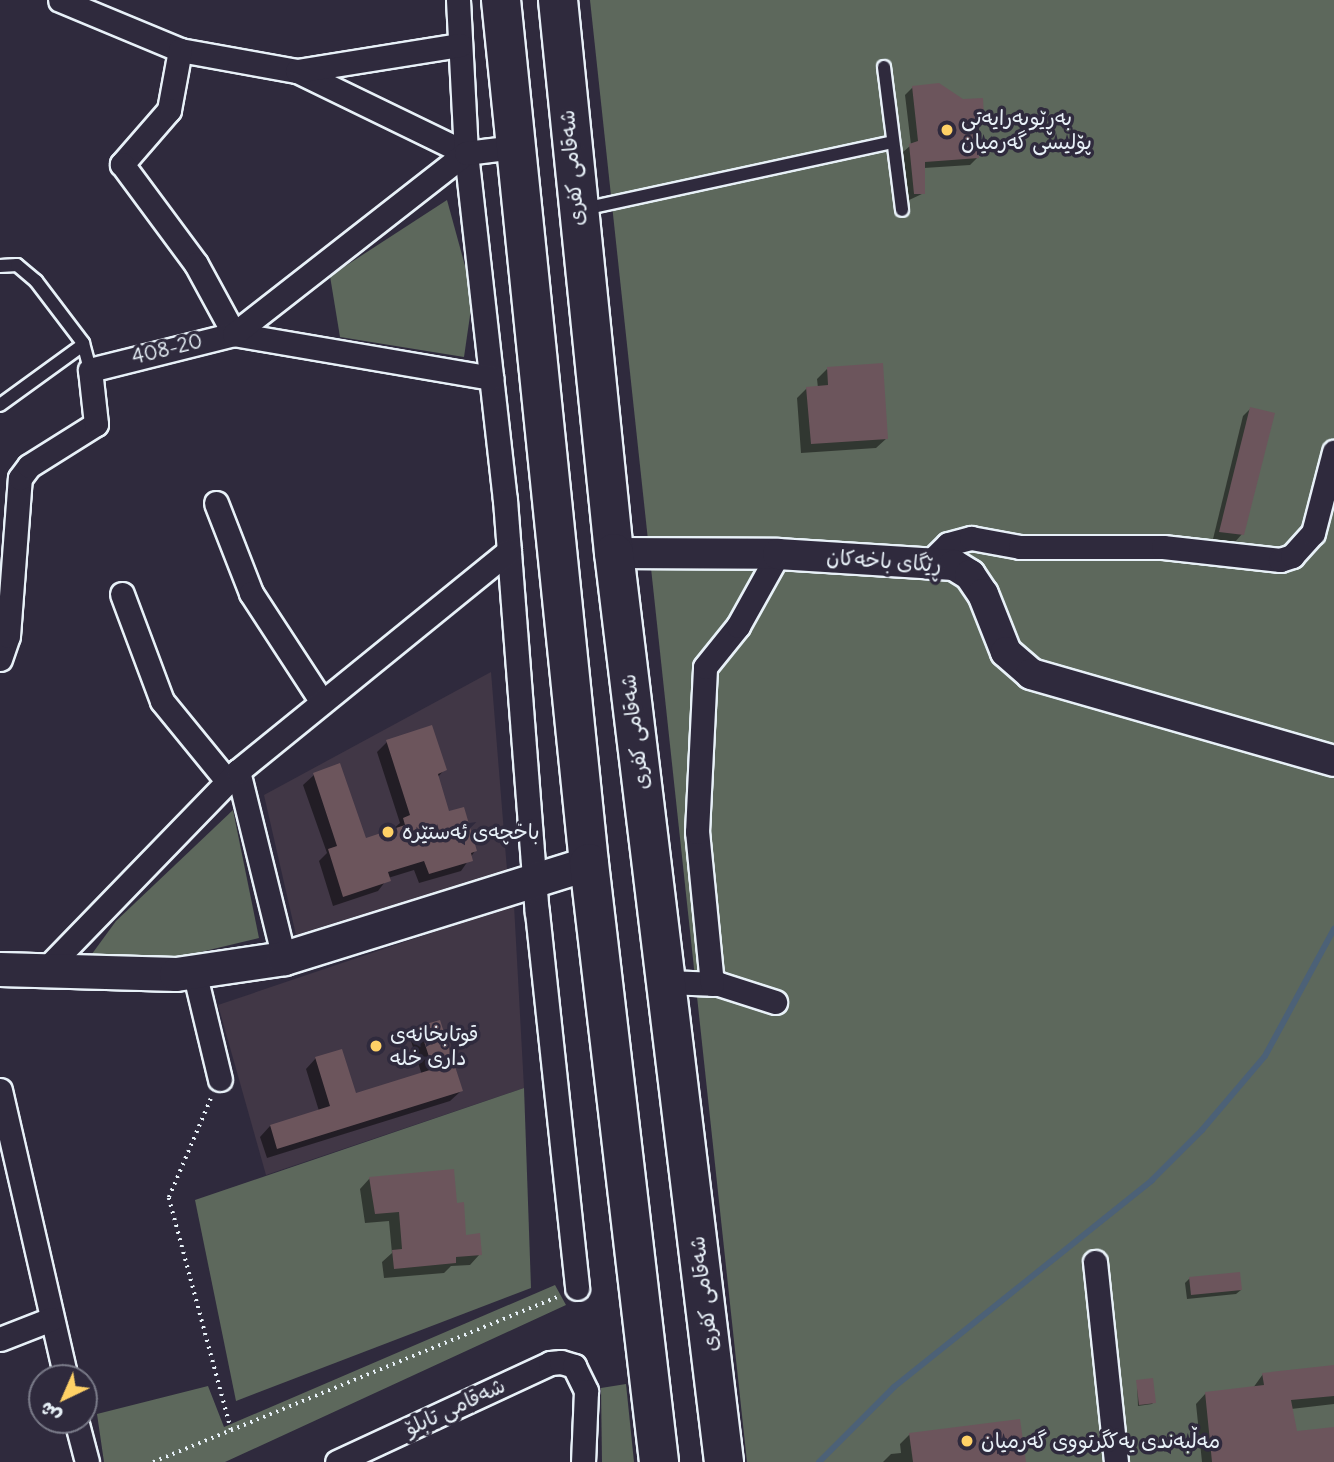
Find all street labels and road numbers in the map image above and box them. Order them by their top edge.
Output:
street label: شەقامی کفری [554,109,590,227]
street label: 408-20 [129,328,205,370]
street label: ڕێگای باخەکان [826,544,942,578]
street label: شەقامی کفری [615,673,655,791]
street label: شەقامی کفری [684,1235,724,1353]
street label: شەقامی تابلۆ [401,1373,509,1441]

